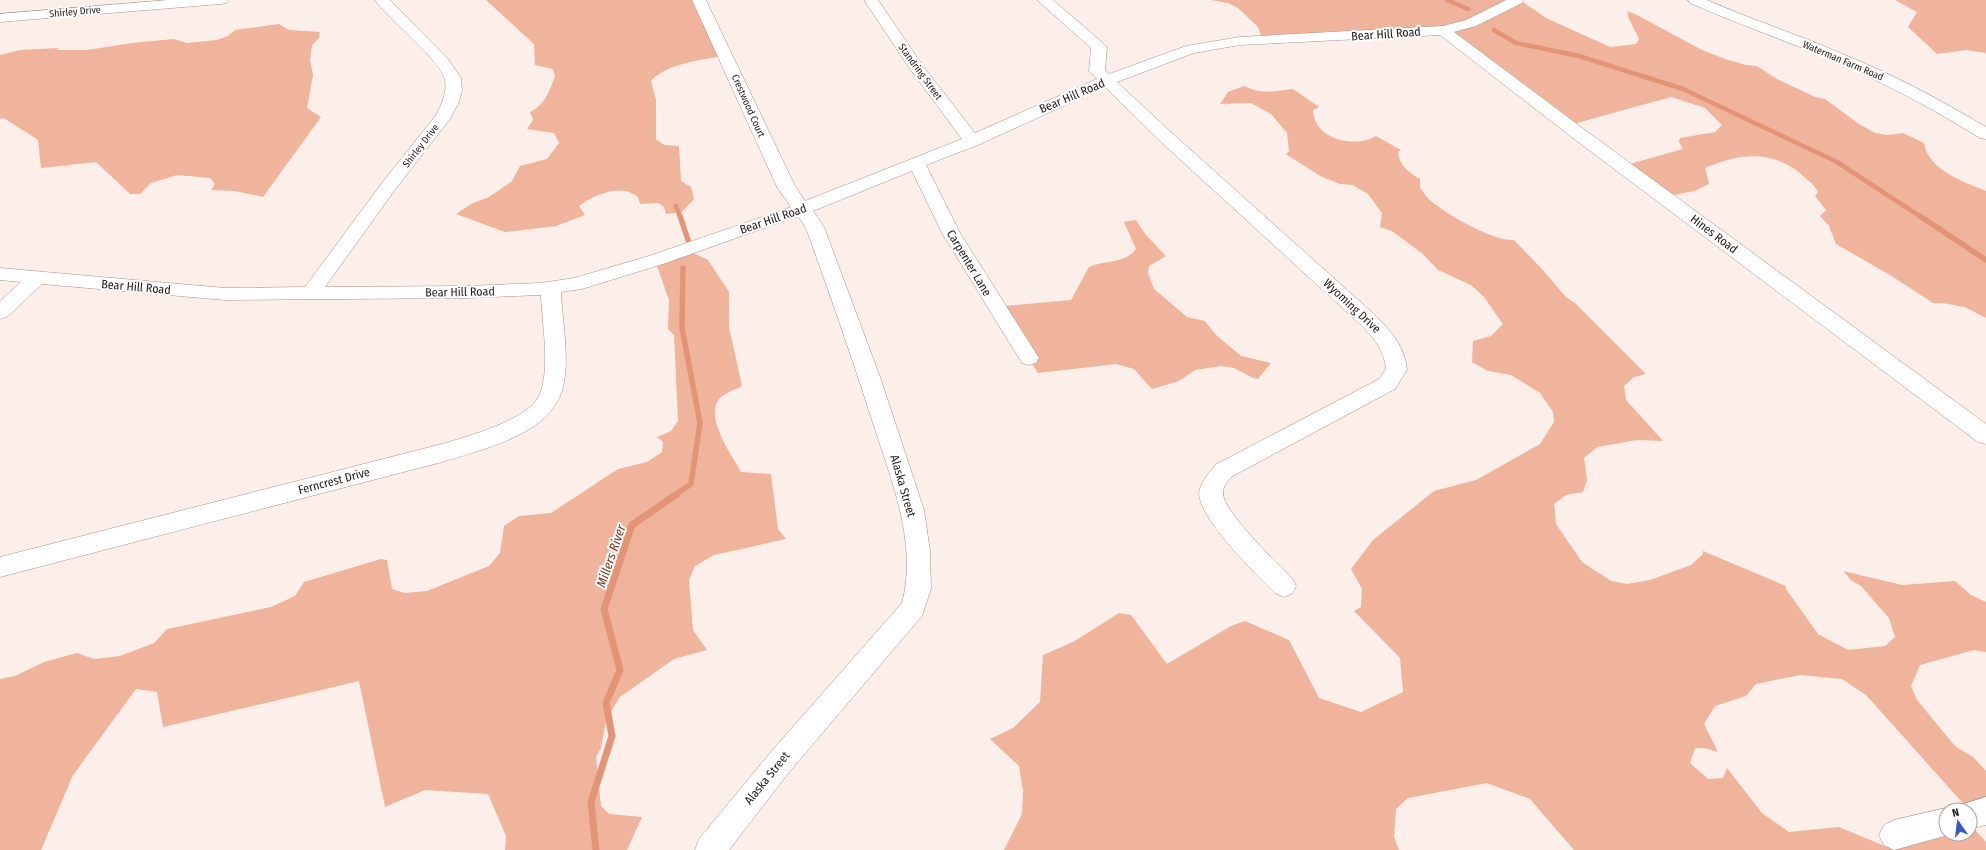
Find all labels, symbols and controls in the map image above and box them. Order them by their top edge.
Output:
street label: Shirley Drive [49,4,101,20]
street label: Bear Hill Road [1351,25,1421,43]
street label: Waterman Farm Road [1801,39,1885,83]
street label: Standring Street [896,42,945,103]
street label: Crestwood Court [729,73,768,140]
street label: Bear Hill Road [1037,76,1107,116]
street label: Shirley Drive [400,122,442,170]
street label: Bear Hill Road [738,201,808,237]
street label: Hines Road [1688,212,1740,256]
street label: Carpenter Lane [944,227,994,299]
street label: Wyoming Drive [1321,276,1384,336]
street label: Bear Hill Road [101,277,171,297]
street label: Bear Hill Road [425,284,495,300]
street label: Alaska Street [887,453,919,519]
street label: Ferncrest Drive [297,465,371,497]
water label: Millers River [593,522,629,589]
street label: Alaska Street [741,749,793,807]
north arrow [1938,802,1978,842]
text: N [1951,806,1960,820]

